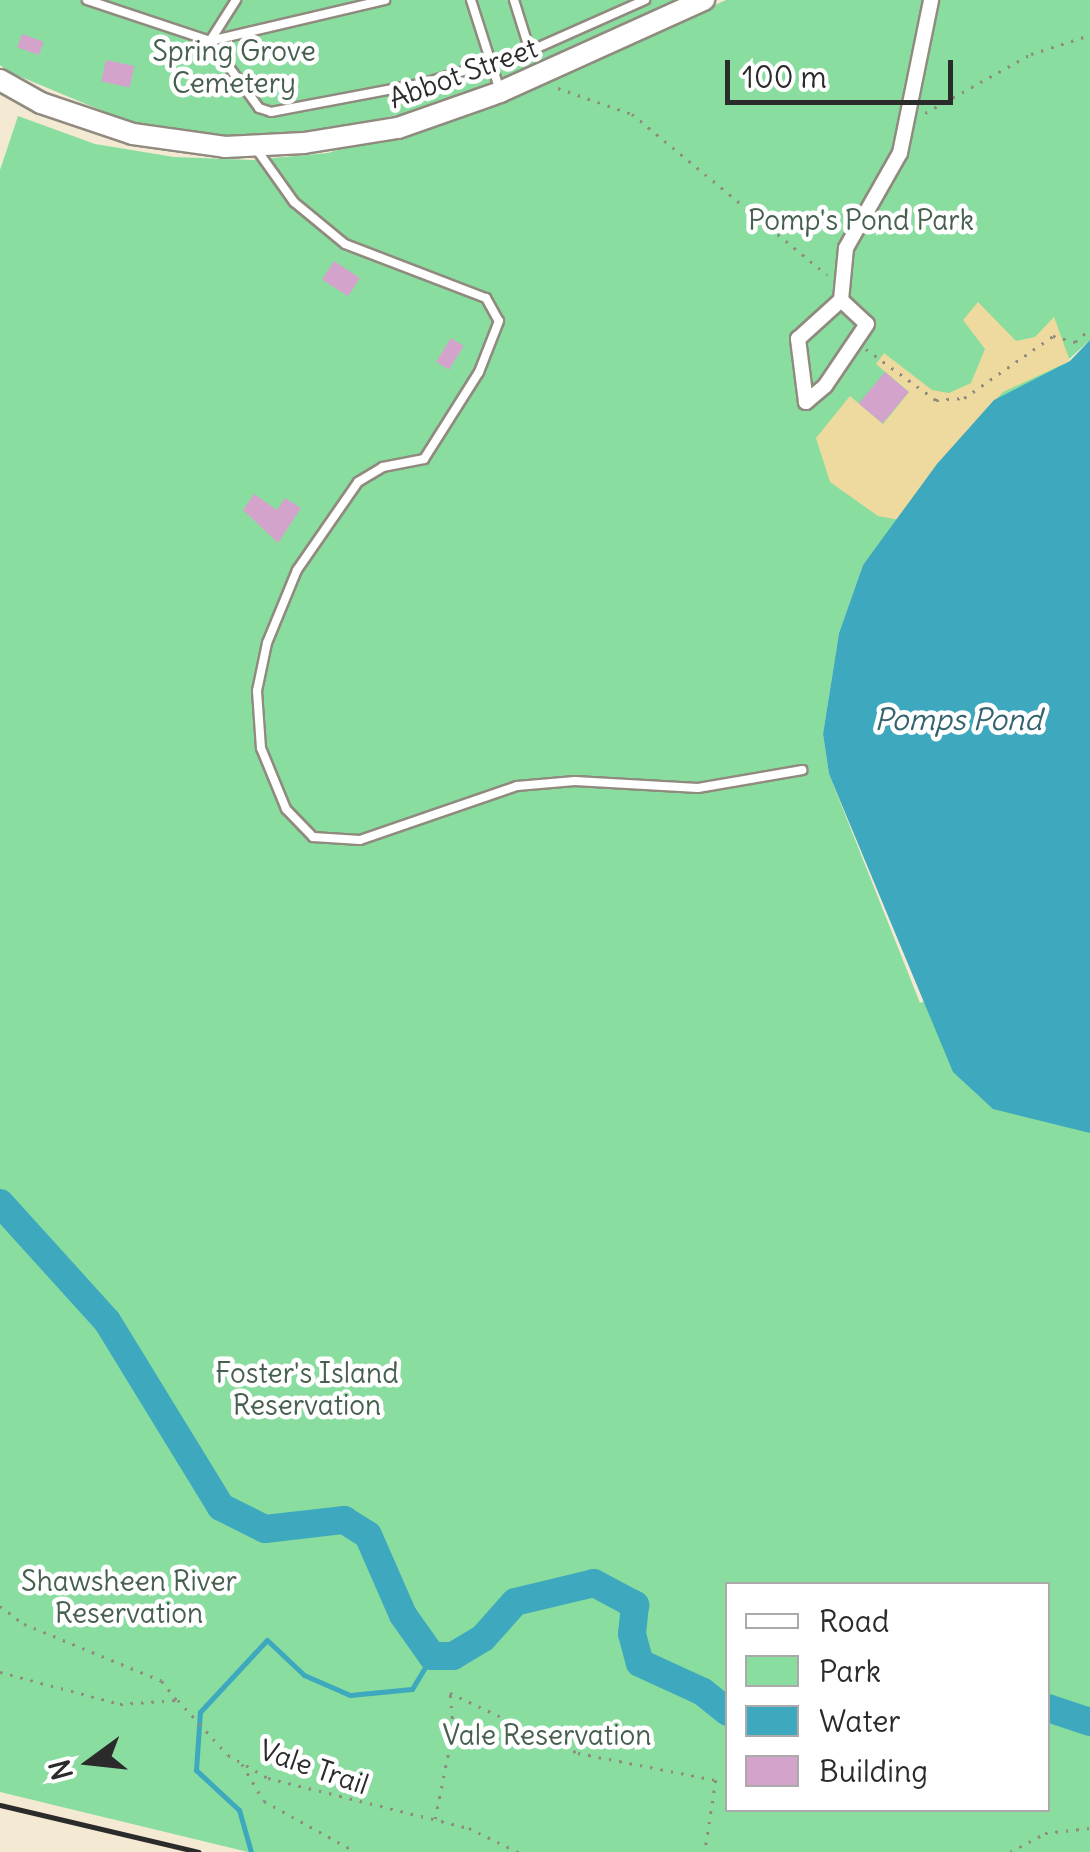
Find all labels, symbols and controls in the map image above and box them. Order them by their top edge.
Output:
street label: Abbot Street [384,31,542,115]
park label: Spring Grove Cemetery [152,34,316,100]
scale bar [730,40,958,102]
text: 100 m [742,58,827,96]
park label: Pomp's Pond Park [748,203,974,237]
water label: Pomps Pond [874,701,1042,737]
park label: Foster's Island Reservation [215,1356,399,1422]
park label: Shawsheen River Reservation [21,1564,237,1630]
legend [725,1582,1050,1812]
text: Road [819,1602,889,1640]
text: Park [819,1652,881,1690]
text: Water [819,1702,901,1740]
north arrow [40,1712,140,1812]
park label: Vale Reservation [442,1718,652,1752]
street label: Vale Trail [255,1733,373,1801]
text: Building [819,1752,928,1790]
text: N [41,1756,81,1784]

